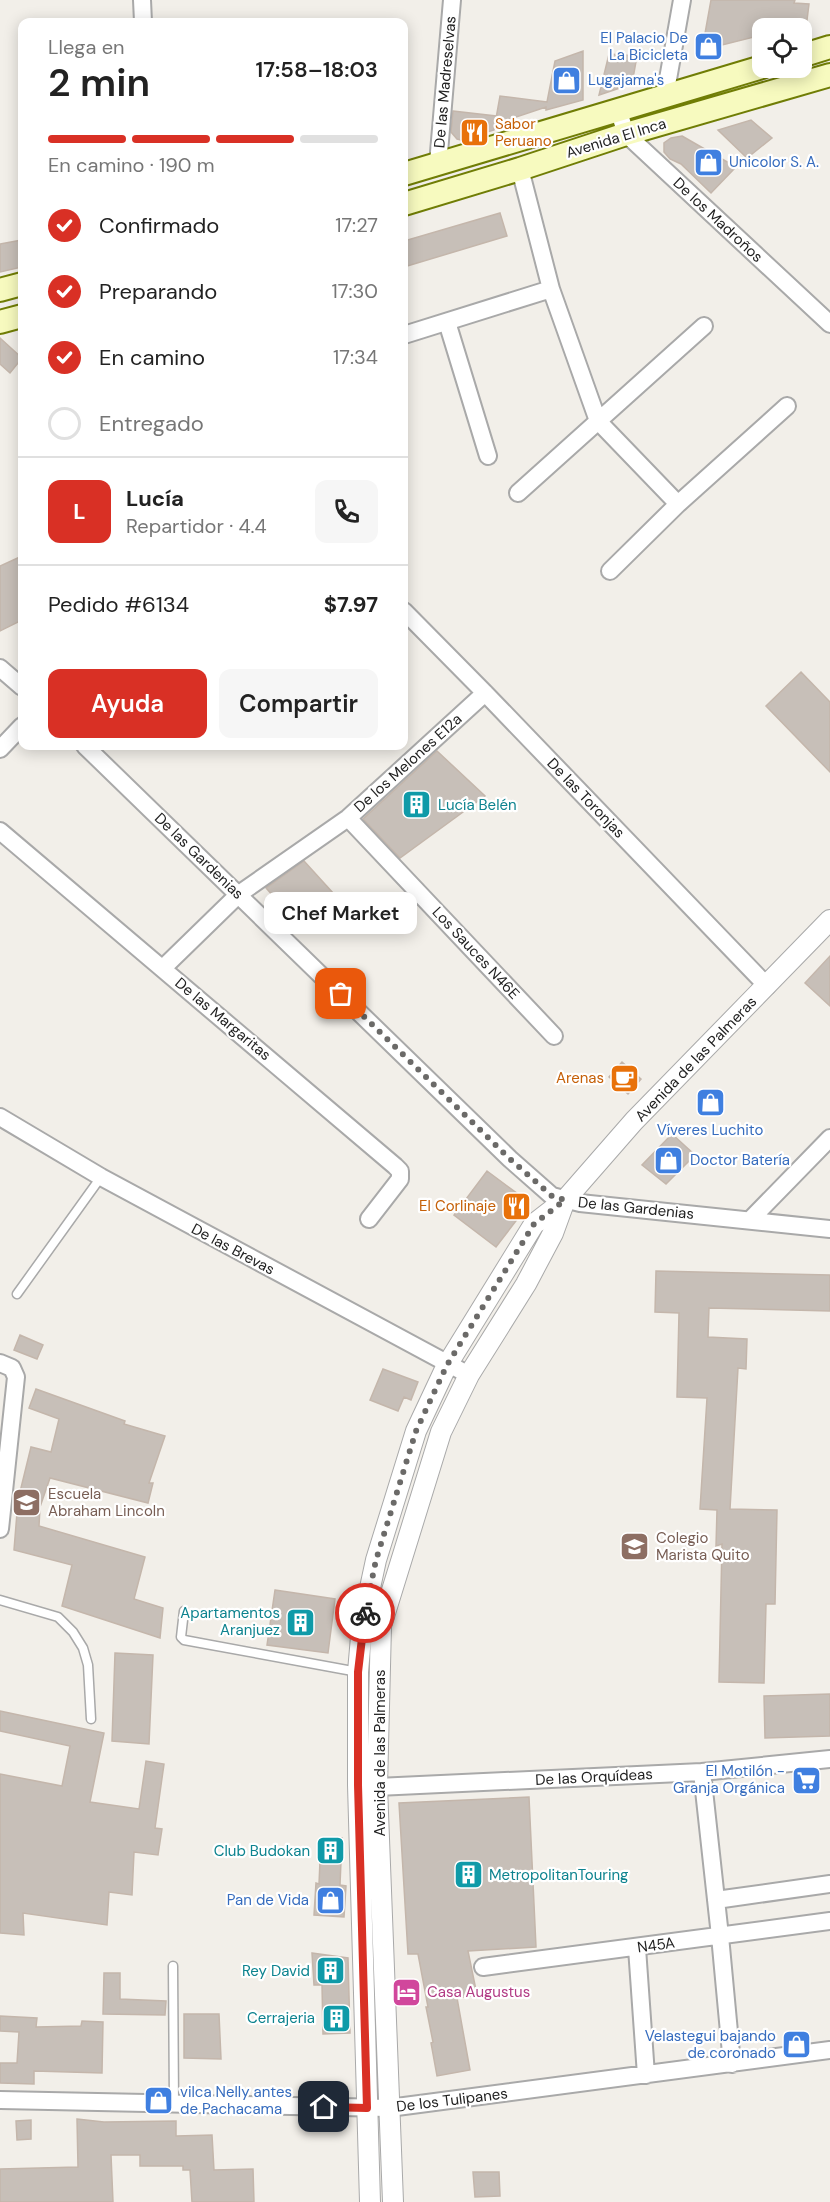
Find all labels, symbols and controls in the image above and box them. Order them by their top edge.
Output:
street label: De las Madreselvas [429,15,461,149]
map controls [752,18,812,78]
button: locate [752,18,812,78]
place label: El Palacio De La Bicicleta [600,28,688,65]
shop icon: El Palacio De La Bicicleta [693,31,725,63]
text: Llega en [48,34,125,60]
text: 17:58–18:03 [256,55,378,84]
text: 2 min [48,57,150,108]
shop icon: Lugajama's [551,64,583,96]
place label: Lugajama's [588,70,664,90]
street label: Avenida El Inca [563,113,669,163]
place label: Sabor Peruano [495,114,552,151]
restaurant icon: Sabor Peruano [458,117,490,149]
shop icon: Unicolor S. A. [692,146,724,178]
text: En camino · 190 m [48,152,215,178]
place label: Unicolor S. A. [729,152,819,172]
street label: De los Madroños [669,173,767,267]
icon: check [48,209,81,242]
text: Confirmado [99,211,219,240]
text: 17:27 [335,212,378,238]
icon: check [48,275,81,308]
text: Preparando [99,277,217,306]
text: 17:30 [332,278,378,304]
icon: check [48,341,81,374]
text: En camino [99,343,205,372]
text: 17:34 [333,344,378,370]
text: Entregado [99,409,204,438]
button: phone [315,480,378,543]
text: Lucía [126,484,184,513]
text: L [73,497,86,526]
text: Repartidor · 4.4 [126,513,267,539]
text: Pedido #6134 [48,590,189,619]
text: $7.97 [324,590,378,619]
button: Ayuda [48,669,207,738]
button: Compartir [219,669,378,738]
street label: De los Melones E12a [350,709,466,817]
street label: De las Toronjas [543,754,629,842]
building icon: Lucía Belén [401,789,433,821]
place label: Lucía Belén [438,795,517,815]
street label: De las Gardenias [150,808,248,904]
callout: Chef Market [264,892,418,934]
text: Chef Market [282,900,399,926]
street label: Los Sauces N46E [428,902,524,1004]
pin [315,968,366,1019]
street label: De las Margaritas [171,973,275,1065]
icon: bag [324,977,357,1010]
street label: Avenida de las Palmeras [631,992,761,1126]
cafe icon: Arenas [609,1062,641,1094]
place label: Arenas [556,1068,604,1088]
shop icon: Víveres Luchito [694,1087,726,1119]
place label: Víveres Luchito [657,1120,763,1140]
shop icon: Doctor Batería [653,1144,685,1176]
place label: Doctor Batería [690,1150,790,1170]
restaurant icon: El Corlinaje [501,1190,533,1222]
street label: De las Gardenias [577,1192,695,1224]
place label: El Corlinaje [419,1196,496,1216]
street label: De las Brevas [188,1219,278,1279]
place label: Escuela Abraham Lincoln [48,1484,165,1521]
school or university icon: Escuela Abraham Lincoln [11,1487,43,1519]
place label: Colegio Marista Quito [656,1528,750,1565]
school or university icon: Colegio Marista Quito [619,1531,651,1563]
courier [335,1583,395,1643]
icon: bike [349,1597,382,1630]
place label: Apartamentos Aranjuez [180,1603,280,1640]
building icon: Apartamentos Aranjuez [285,1606,317,1638]
street label: Avenida de las Palmeras [370,1670,390,1836]
place label: El Motilón - Granja Orgánica [673,1761,785,1798]
street label: De las Orquídeas [535,1764,653,1790]
supermarket icon: El Motilón - Granja Orgánica [790,1764,822,1796]
building icon: Club Budokan [315,1835,347,1867]
place label: Club Budokan [214,1841,310,1861]
building icon: MetropolitanTouring [452,1859,484,1891]
place label: MetropolitanTouring [489,1865,629,1885]
shop icon: Pan de Vida [314,1884,346,1916]
place label: Pan de Vida [227,1890,309,1910]
street label: N45A [636,1932,676,1958]
building icon: Rey David [315,1955,347,1987]
place label: Rey David [242,1961,310,1981]
hotel icon: Casa Augustus [390,1976,422,2008]
place label: Casa Augustus [427,1982,530,2002]
building icon: Cerrajeria [320,2002,352,2034]
place label: Cerrajeria [247,2008,315,2028]
place label: Velastegui bajando de coronado [645,2026,776,2063]
shop icon: Velastegui bajando de coronado [781,2029,813,2061]
pin [298,2081,349,2132]
place label: vilca Nelly antes de Pachacama [180,2082,292,2119]
street label: De los Tulipanes [395,2083,509,2117]
shop icon: vilca Nelly antes de Pachacama [143,2085,175,2117]
icon: home [307,2090,340,2123]

